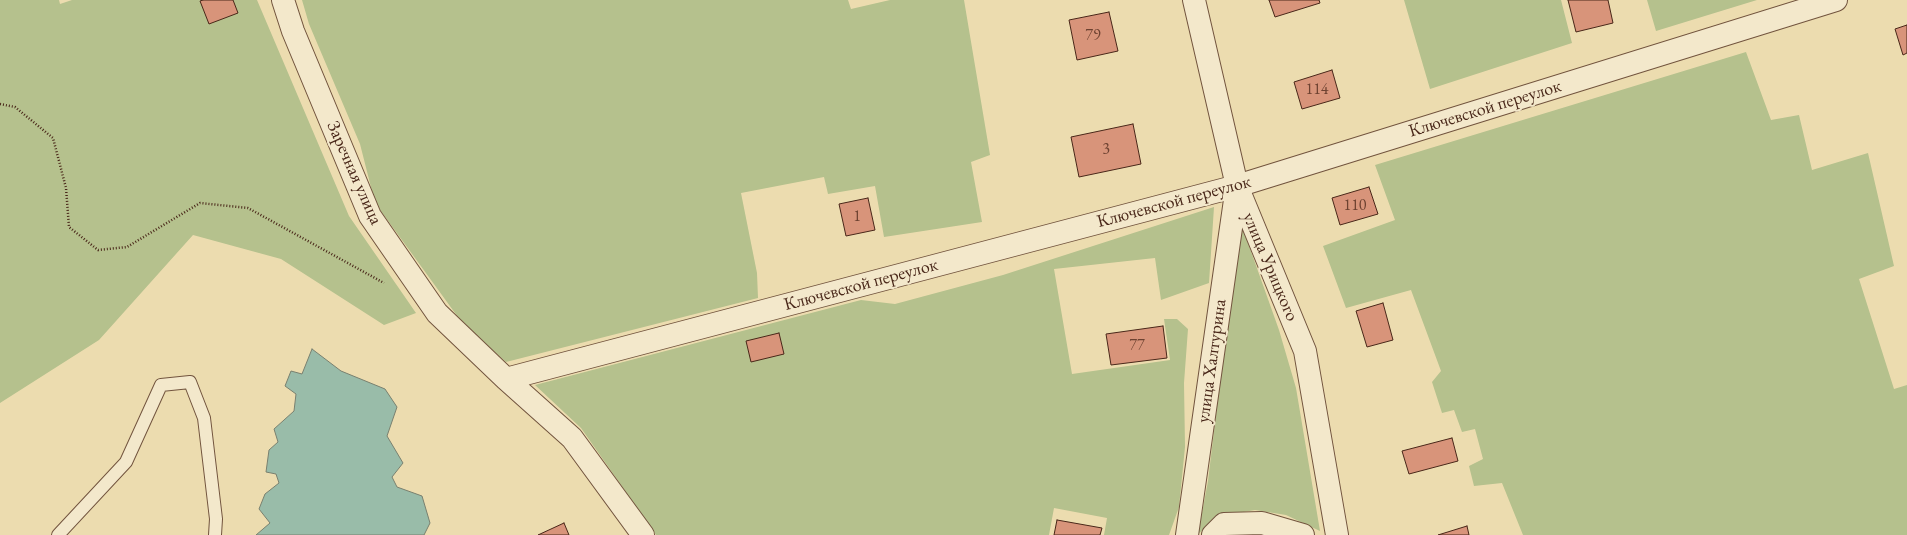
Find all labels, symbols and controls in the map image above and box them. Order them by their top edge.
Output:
house number: 79 [1085,26,1101,46]
street label: Ключевской переулок [1406,76,1564,142]
house number: 114 [1305,80,1329,100]
street label: Заречная улица [322,118,386,228]
house number: 3 [1102,140,1110,160]
street label: Ключевской переулок [1095,171,1253,233]
house number: 110 [1343,196,1367,216]
house number: 1 [853,207,861,227]
street label: улица Урицкого [1237,209,1303,325]
street label: Ключевской переулок [782,254,940,316]
street label: улица Халтурина [1193,298,1231,424]
house number: 77 [1129,336,1145,356]

